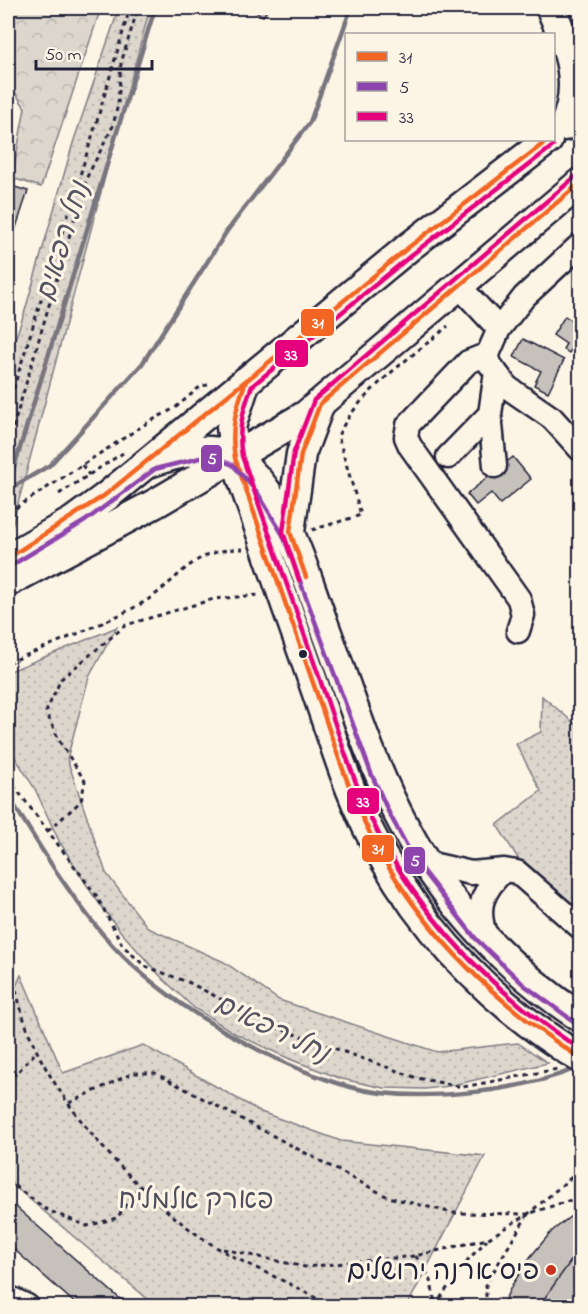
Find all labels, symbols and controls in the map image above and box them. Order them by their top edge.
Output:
scale bar [36,33,152,71]
legend [345,33,555,141]
text: 50 m [45,43,82,69]
text: 31 [399,46,412,72]
text: 5 [399,76,409,102]
text: 33 [399,106,414,132]
water label: נחל רפאים [27,176,102,307]
line badge: 31 [300,308,335,337]
text: 31 [311,312,325,336]
line badge: 33 [274,339,309,368]
text: 33 [283,344,298,368]
line badge: 5 [200,444,223,473]
text: 5 [207,448,217,472]
unlabelled marker [297,648,309,660]
line badge: 33 [346,787,380,815]
text: 33 [355,791,370,815]
line badge: 31 [361,834,395,863]
text: 31 [371,838,385,862]
line badge: 5 [403,846,426,875]
text: 5 [410,850,420,874]
water label: נחל רפאים [207,985,337,1076]
park label: פארק אלמליח [118,1182,274,1221]
place label: פיס ארנה ירושלים [347,1253,539,1292]
marker: פיס ארנה ירושלים [544,1263,558,1277]

